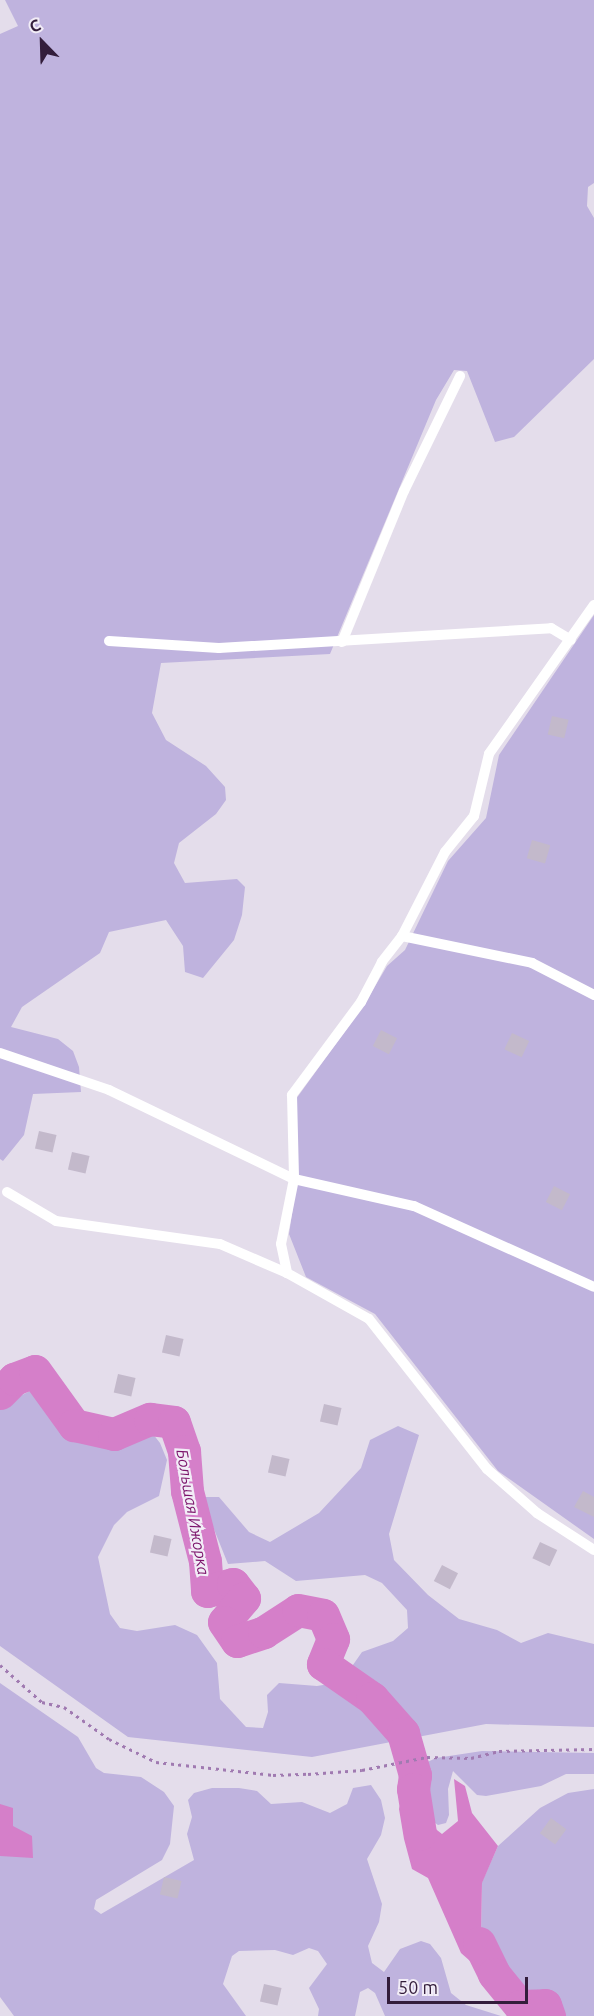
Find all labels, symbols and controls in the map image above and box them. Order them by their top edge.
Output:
north arrow [12,12,72,72]
text: С [27,15,43,36]
water label: Большая Ижорка [172,1448,214,1576]
scale bar [390,1965,531,2003]
text: 50 m [398,1977,438,1997]

